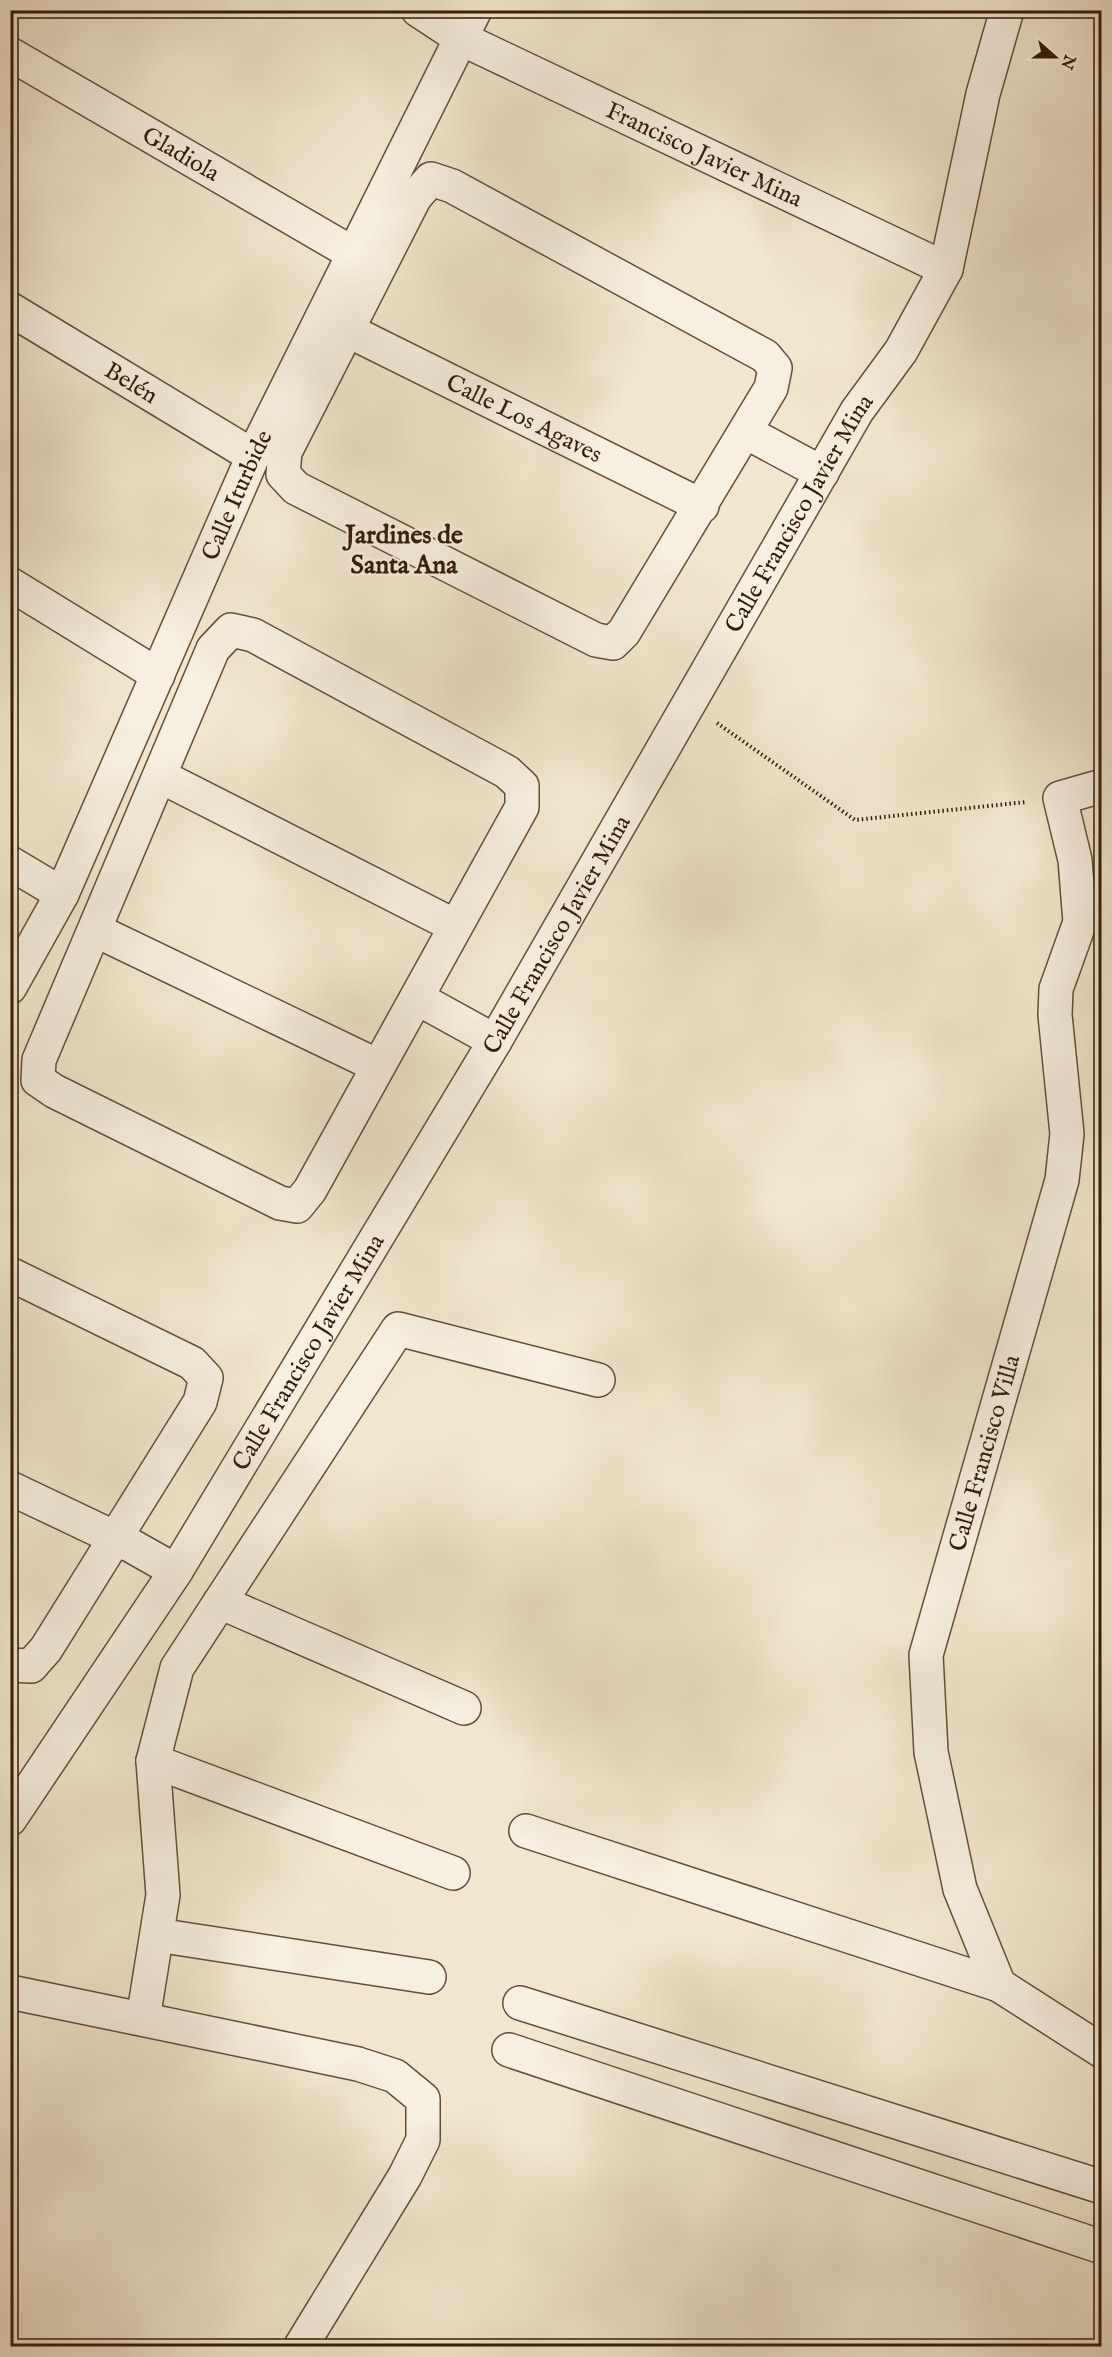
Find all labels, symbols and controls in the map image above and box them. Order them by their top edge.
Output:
north arrow [1025,27,1085,87]
text: N [1055,51,1079,72]
street label: Francisco Javier Mina [600,96,808,216]
street label: Gladiola [136,120,225,190]
street label: Belén [98,356,163,412]
street label: Calle Los Agaves [441,368,607,471]
street label: Calle Francisco Javier Mina [719,388,882,639]
street label: Calle Iturbide [195,425,280,566]
district label: Jardines de Santa Ana [342,519,463,582]
street label: Calle Francisco Javier Mina [477,809,639,1060]
street label: Calle Francisco Javier Mina [226,1228,393,1477]
street label: Calle Francisco Villa [943,1351,1028,1555]

